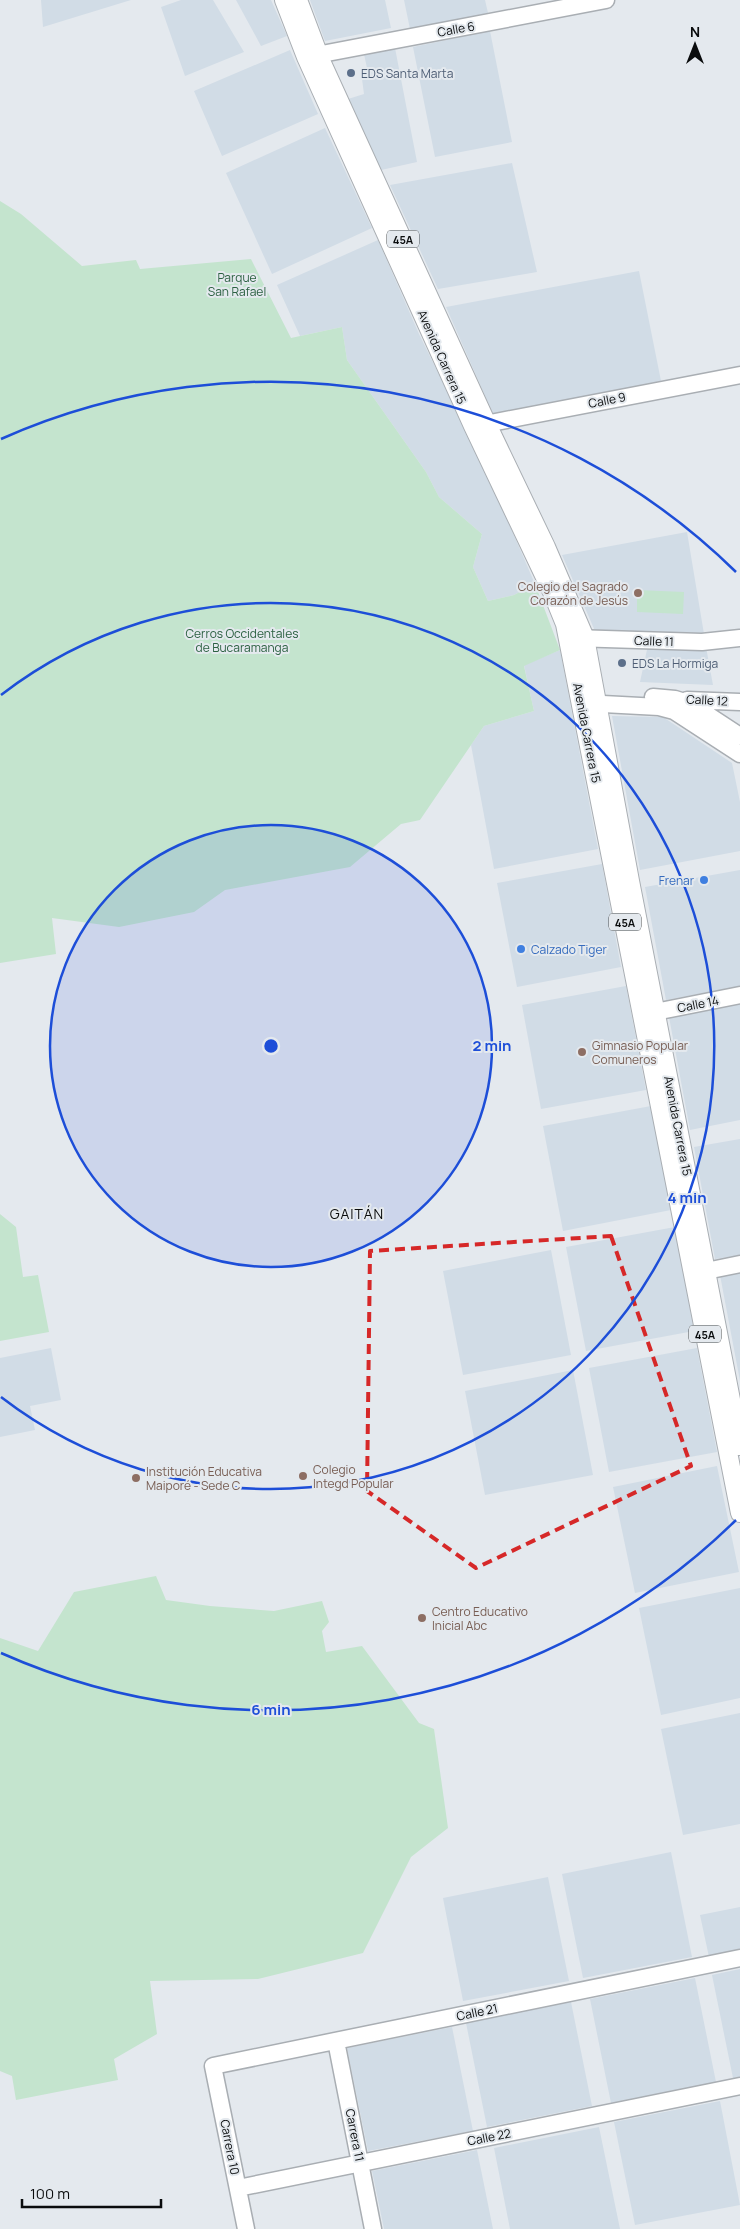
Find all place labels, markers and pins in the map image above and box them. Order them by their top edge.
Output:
place label: EDS Santa Marta [361,65,453,82]
marker: EDS Santa Marta [345,67,357,79]
place label: Colegio del Sagrado Corazón de Jesús [518,578,628,609]
marker: Colegio del Sagrado Corazón de Jesús [632,587,644,599]
place label: EDS La Hormiga [632,655,718,672]
marker: EDS La Hormiga [616,657,628,669]
place label: Frenar [659,872,695,889]
marker: Frenar [698,874,710,886]
place label: Calzado Tiger [531,941,607,958]
marker: Calzado Tiger [515,943,527,955]
centre of rings [262,1037,280,1055]
place label: Gimnasio Popular Comuneros [592,1037,689,1068]
marker: Gimnasio Popular Comuneros [576,1046,588,1058]
place label: Colegio Integd Popular [313,1461,394,1492]
place label: Institución Educativa Maiporé - Sede C [146,1463,262,1494]
marker: Colegio Integd Popular [297,1470,309,1482]
marker: Institución Educativa Maiporé - Sede C [130,1472,142,1484]
place label: Centro Educativo Inicial Abc [432,1603,528,1634]
marker: Centro Educativo Inicial Abc [416,1612,428,1624]

